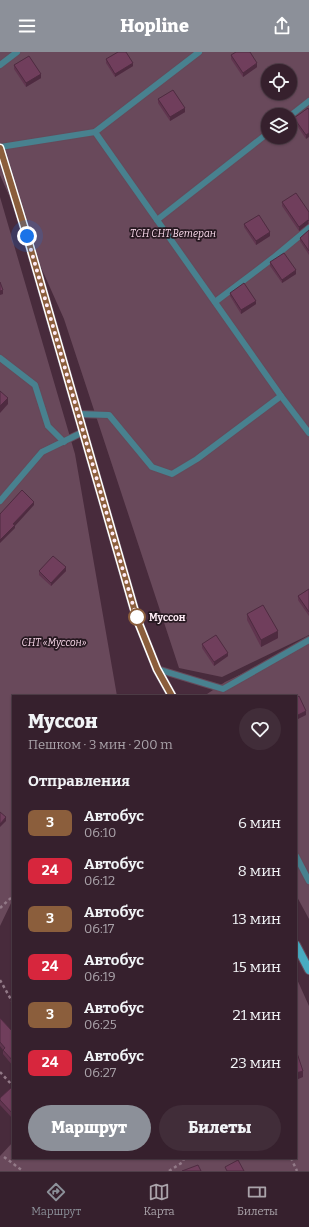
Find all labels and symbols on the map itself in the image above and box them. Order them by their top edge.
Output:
your location [17,226,37,246]
park label: ТСН СНТ Ветеран [130,228,216,240]
marker: Муссон [128,608,146,626]
place label: Муссон [149,612,186,624]
park label: СНТ «Муссон» [21,637,87,649]

